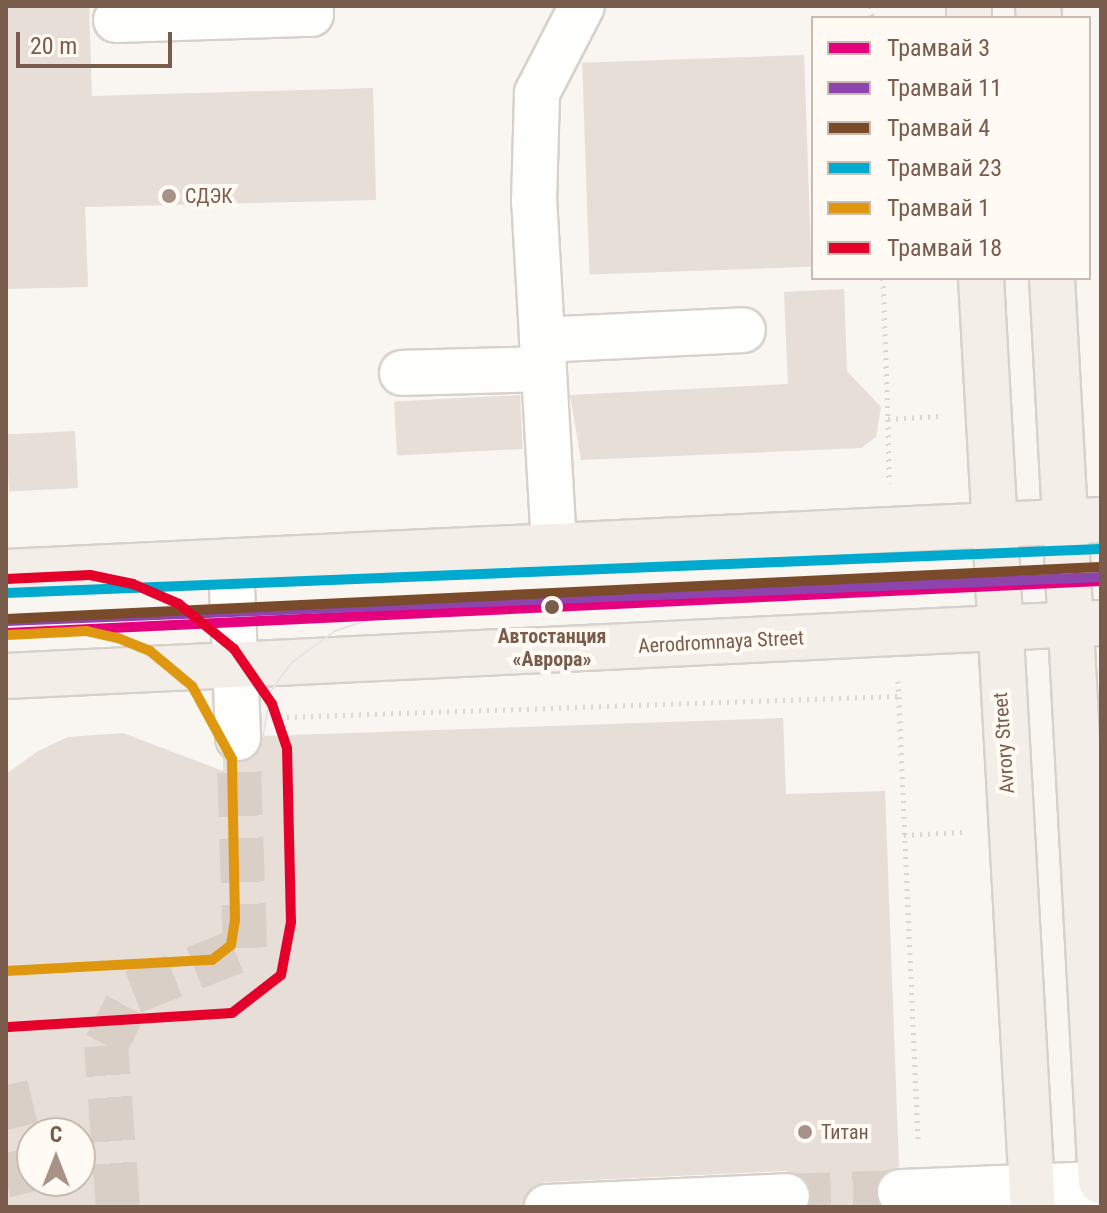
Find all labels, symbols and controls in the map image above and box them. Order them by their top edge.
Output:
scale bar [20,16,176,66]
legend [811,16,1091,280]
text: 20 m [30,32,77,60]
text: Трамвай 3 [887,34,990,62]
text: Трамвай 11 [887,74,1002,102]
text: Трамвай 4 [887,114,990,142]
text: Трамвай 23 [887,154,1002,182]
place label: СДЭК [185,184,233,208]
marker: СДЭК [160,187,178,205]
text: Трамвай 1 [887,194,990,222]
text: Трамвай 18 [887,234,1002,262]
marker: Автостанция «Аврора» [539,594,565,620]
place label: Автостанция «Аврора» [498,624,606,671]
street label: Aerodromnaya Street [637,626,805,658]
street label: Avrory Street [988,691,1020,795]
north arrow [16,1117,96,1197]
place label: Титан [821,1120,869,1144]
text: С [50,1122,62,1147]
marker: Титан [796,1123,814,1141]

